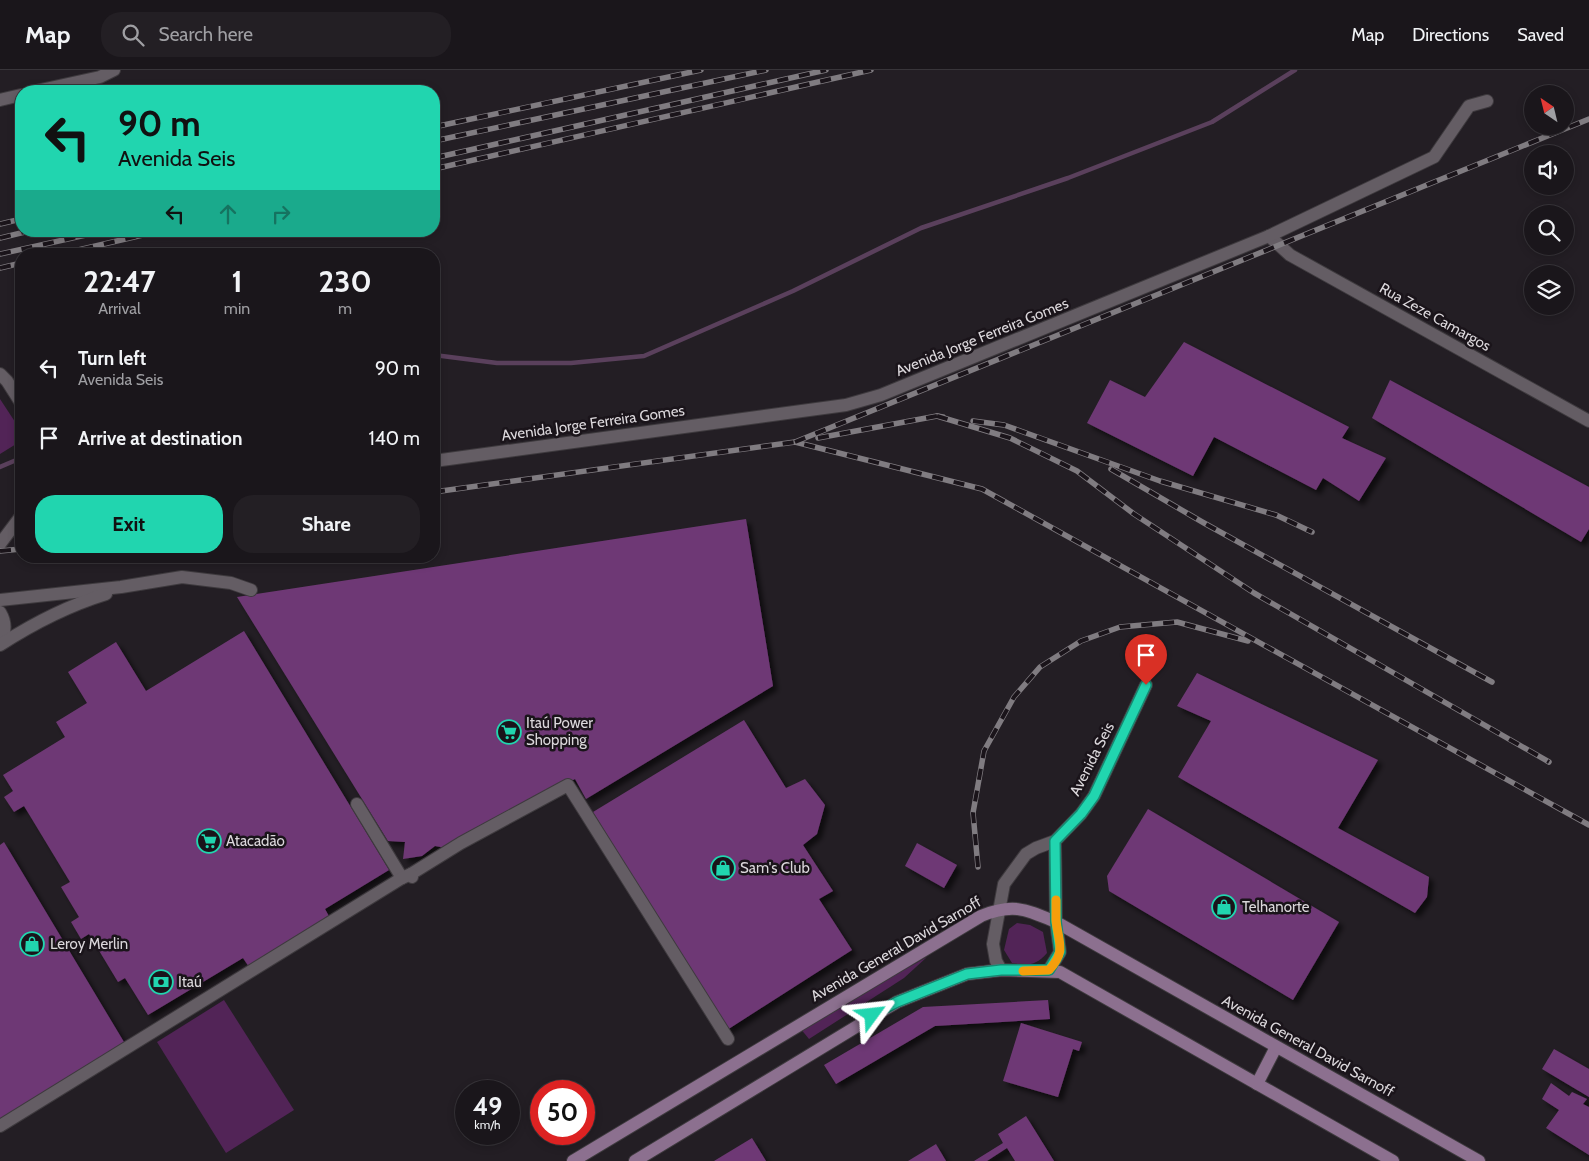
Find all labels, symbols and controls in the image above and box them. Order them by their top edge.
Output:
search box [101,12,451,57]
text: Map [25,20,71,49]
icon: search [119,21,147,49]
text: Search here [159,23,253,46]
text: Map [1351,24,1384,46]
text: Directions [1412,24,1489,46]
text: Saved [1517,24,1564,46]
north arrow [1524,85,1574,135]
map controls [1524,85,1574,315]
text: 90 m [118,102,201,145]
icon: left [35,105,100,170]
text: Avenida Seis [118,145,235,172]
button: sound [1524,145,1574,195]
icon: left [161,200,189,228]
icon: ahead [214,200,242,228]
icon: right [267,200,295,228]
button: search [1524,205,1574,255]
text: 22:47 [83,263,156,300]
text: 1 [231,263,243,300]
text: 230 [318,263,372,300]
button: layers [1524,265,1574,315]
street label: Rua Zeze Camargos [1376,279,1494,355]
street label: Avenida Jorge Ferreira Gomes [893,294,1071,380]
text: Arrival [98,299,141,318]
text: min [224,299,250,318]
text: m [338,299,352,318]
text: Turn left [78,347,146,370]
icon: left [35,354,63,382]
text: 90 m [375,357,420,380]
text: Avenida Seis [78,370,163,389]
street label: Avenida Jorge Ferreira Gomes [500,401,686,445]
icon: arrive [35,424,63,452]
text: Arrive at destination [78,427,242,450]
text: 140 m [369,427,420,450]
button: Exit [35,495,223,553]
button: Share [233,495,420,553]
pin [1125,634,1167,685]
icon: arrive [1132,641,1160,669]
place label: Itaú Power Shopping [526,714,593,749]
supermarket icon: Itaú Power Shopping [496,719,522,745]
street label: Avenida Seis [1066,719,1118,799]
supermarket icon: Atacadão [196,828,222,854]
place label: Atacadão [226,832,285,850]
shop icon: Sam's Club [710,855,736,881]
place label: Sam's Club [740,859,810,877]
street label: Avenida General David Sarnoff [808,893,984,1005]
shop icon: Telhanorte [1211,894,1237,920]
place label: Telhanorte [1242,898,1310,916]
shop icon: Leroy Merlin [19,931,45,957]
place label: Leroy Merlin [50,935,128,953]
bank icon: Itaú [148,969,174,995]
place label: Itaú [178,973,202,991]
position arrow [845,988,897,1040]
street label: Avenida General David Sarnoff [1219,991,1397,1101]
speed limit sign: 50 [530,1080,595,1145]
text: 49 [473,1091,502,1121]
text: km/h [474,1117,501,1132]

